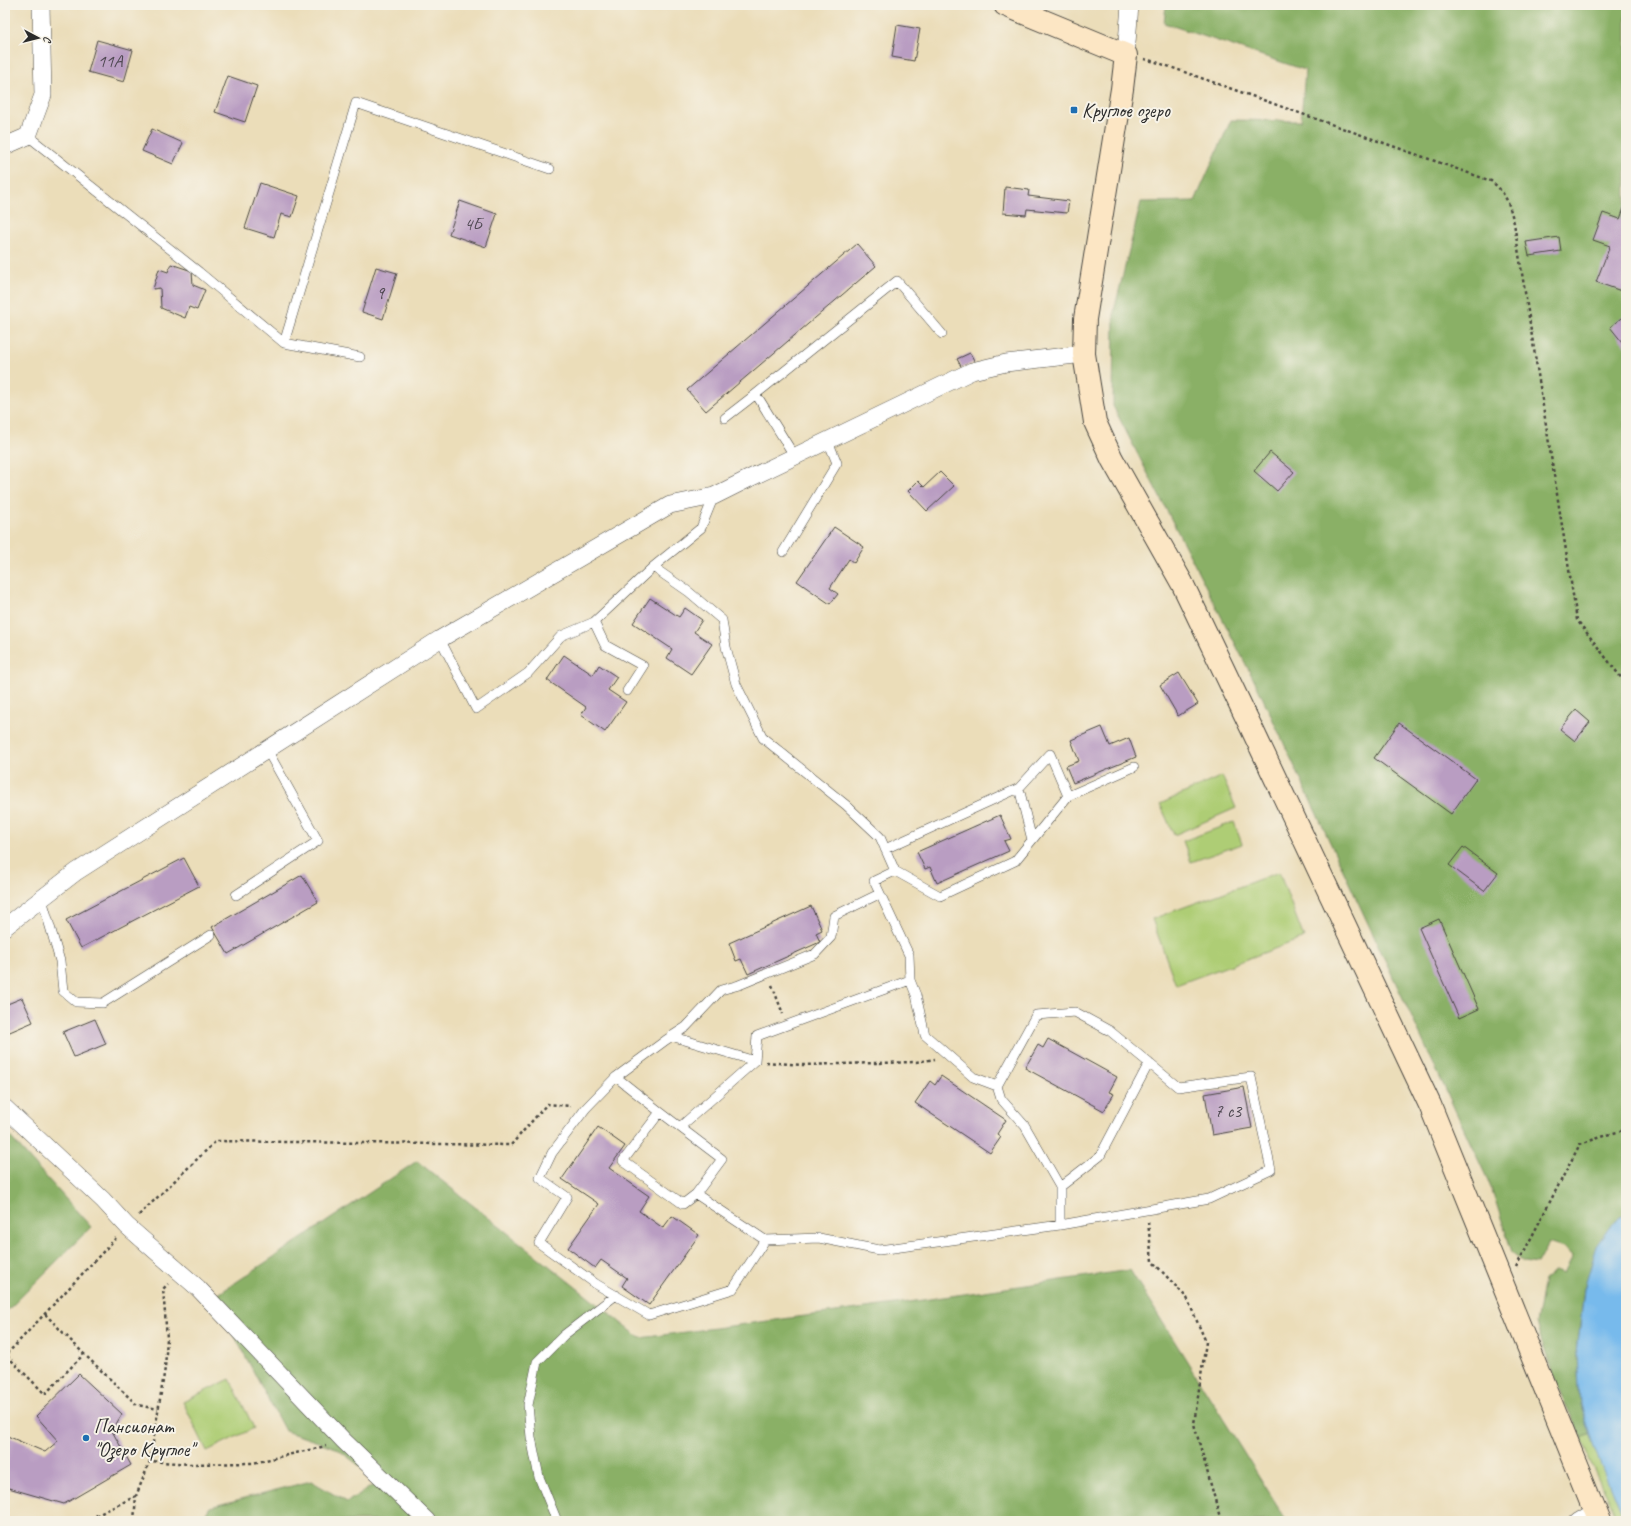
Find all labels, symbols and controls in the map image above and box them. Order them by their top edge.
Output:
north arrow [18,18,58,58]
text: С [40,36,55,44]
house number: 11А [97,50,124,72]
place label: Круглое озеро [1082,98,1171,124]
marker: Круглое озеро [1069,105,1079,115]
house number: 4Б [464,213,484,235]
house number: 9 [376,282,386,304]
house number: 7 с3 [1215,1100,1243,1122]
place label: Пансионат "Озеро Круглое" [94,1414,198,1463]
marker: Пансионат "Озеро Круглое" [81,1433,91,1443]

